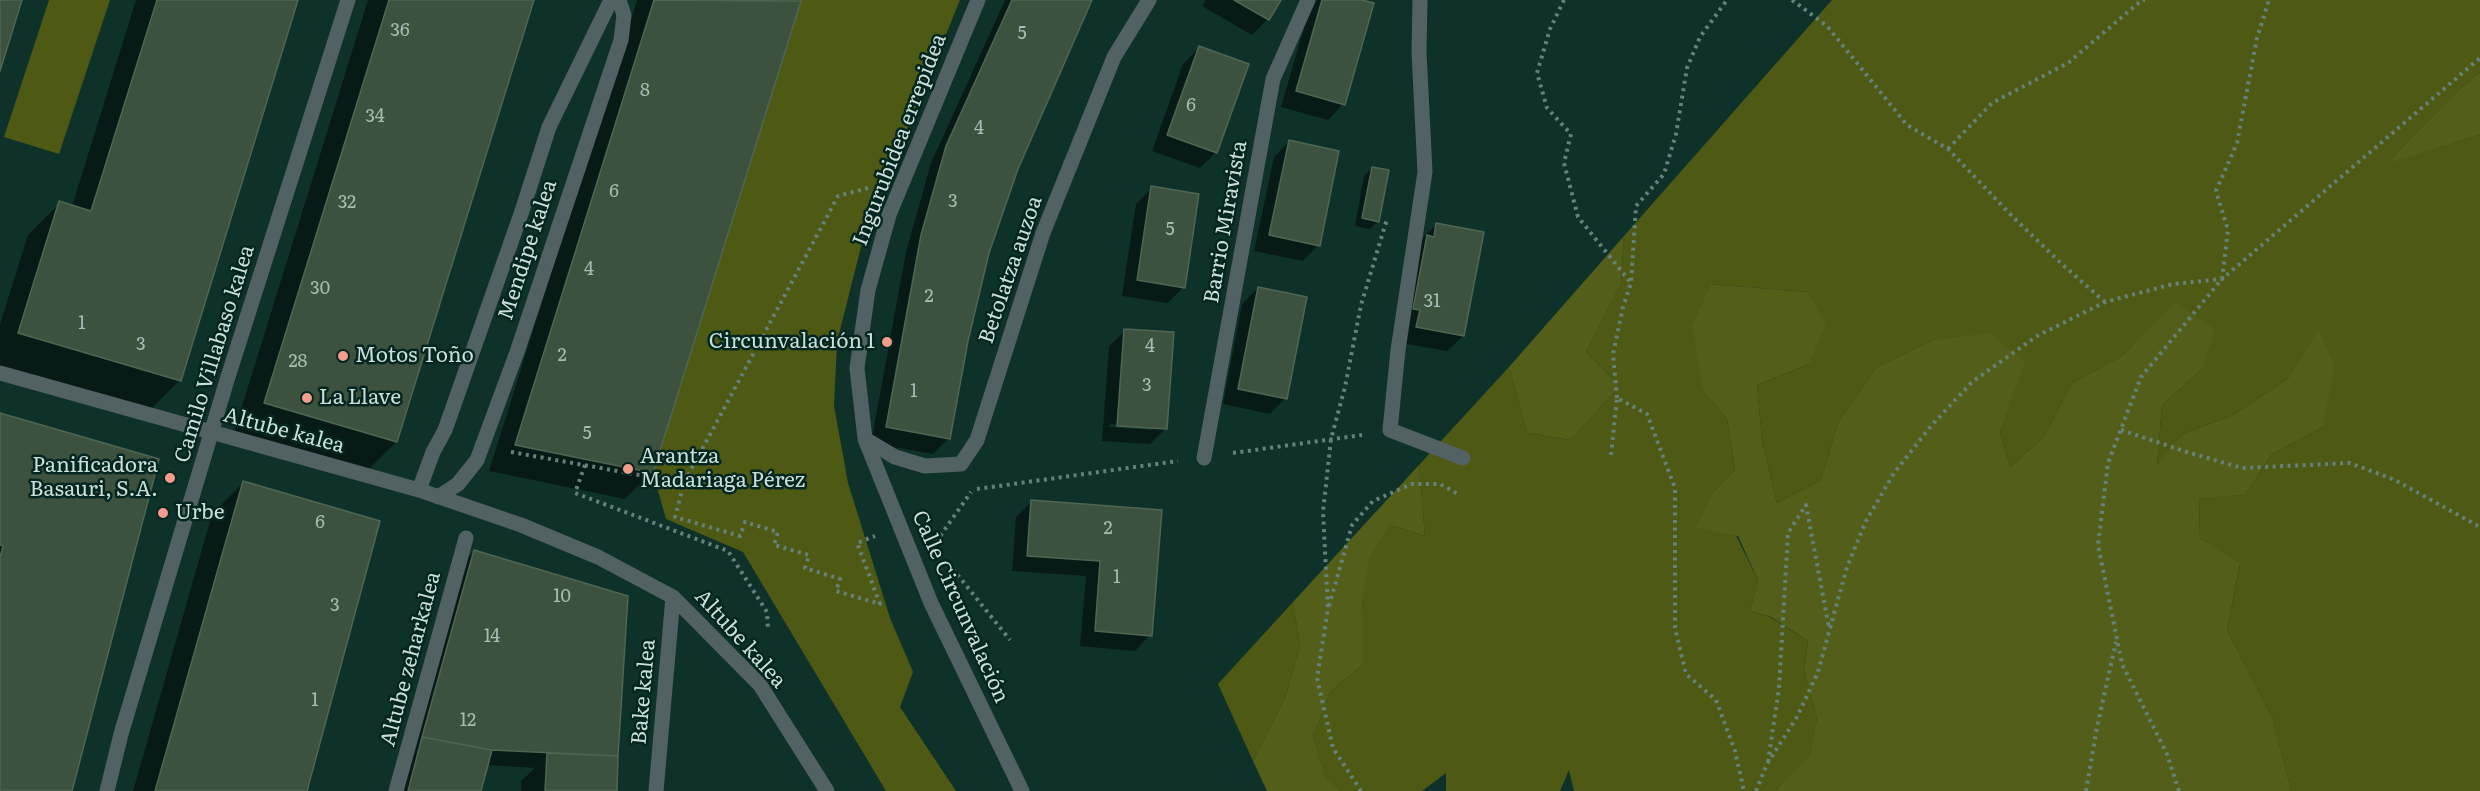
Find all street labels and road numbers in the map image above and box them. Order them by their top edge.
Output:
street label: Ingurubidea errepidea [848,30,952,250]
street label: Barrio Miravista [1199,139,1253,305]
street label: Mendipe kalea [493,177,563,323]
street label: Betolatza auzoa [974,193,1048,347]
street label: Camilo Villabaso kalea [170,242,260,466]
street label: Altube kalea [221,403,347,459]
street label: Calle Circunvalación [906,507,1014,707]
street label: Altube zeharkalea [376,569,446,749]
street label: Altube kalea [689,584,791,694]
street label: Bake kalea [627,638,661,746]

